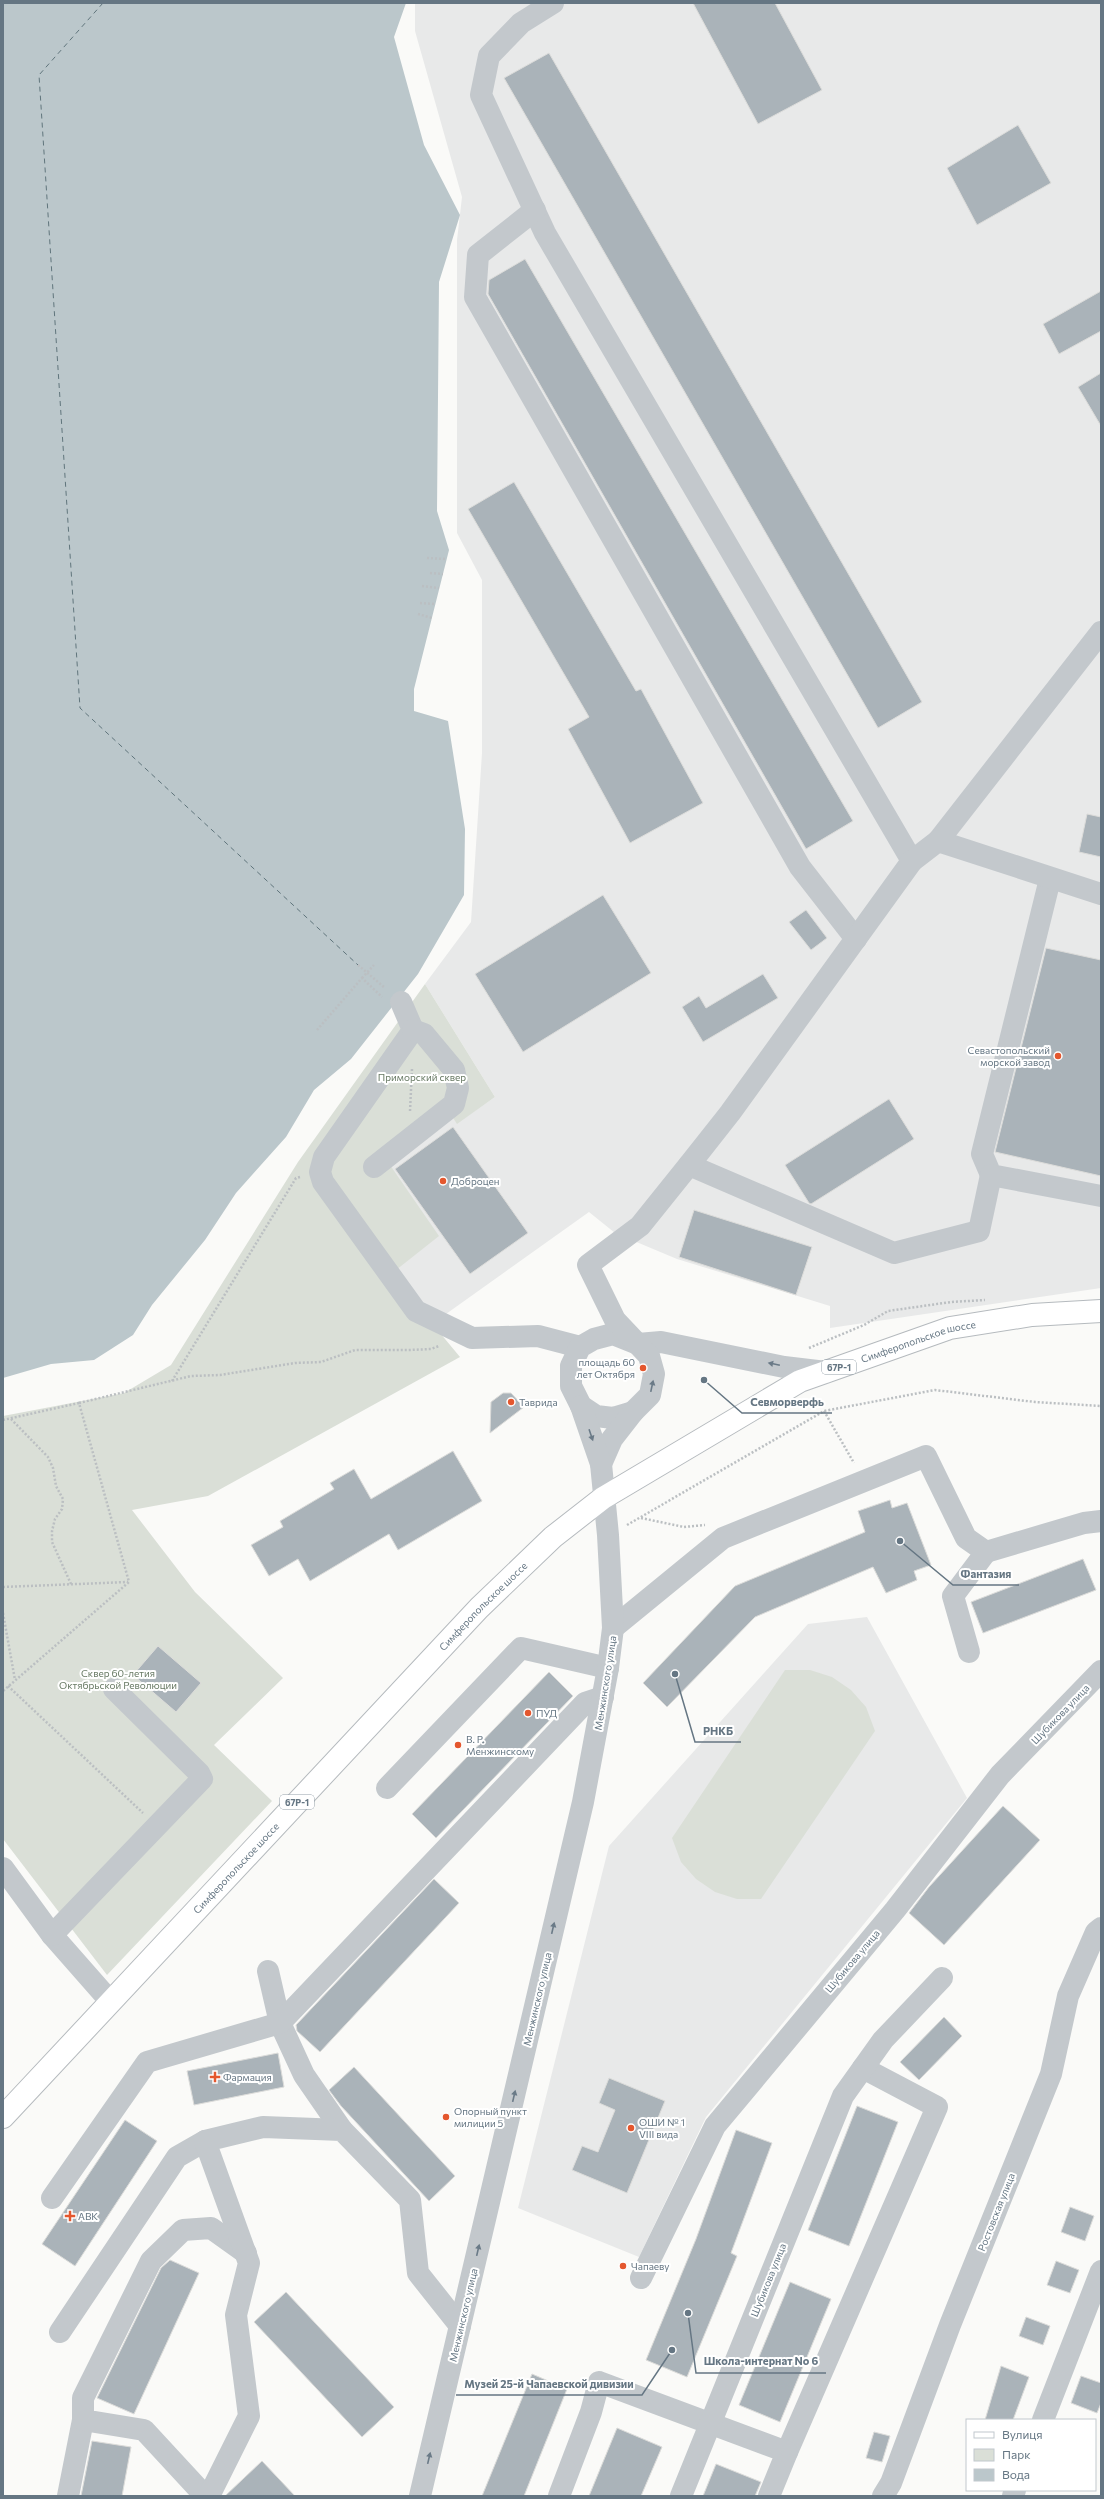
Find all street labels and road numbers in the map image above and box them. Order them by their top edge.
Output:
street label: Симферопольское шоссе [859,1318,977,1365]
road number: 67Р-1 [822,1360,856,1374]
street label: Симферопольское шоссе [436,1559,529,1653]
street label: Менжинского улица [592,1635,618,1731]
street label: Шубикова улица [1028,1682,1092,1746]
road number: 67Р-1 [280,1795,314,1809]
street label: Симферопольское шоссе [191,1820,281,1916]
street label: Шубикова улица [822,1927,882,1995]
street label: Менжинского улица [520,1951,554,2047]
street label: Ростовская улица [975,2171,1017,2253]
street label: Шубикова улица [748,2241,788,2319]
street label: Менжинского улица [446,2267,480,2363]

